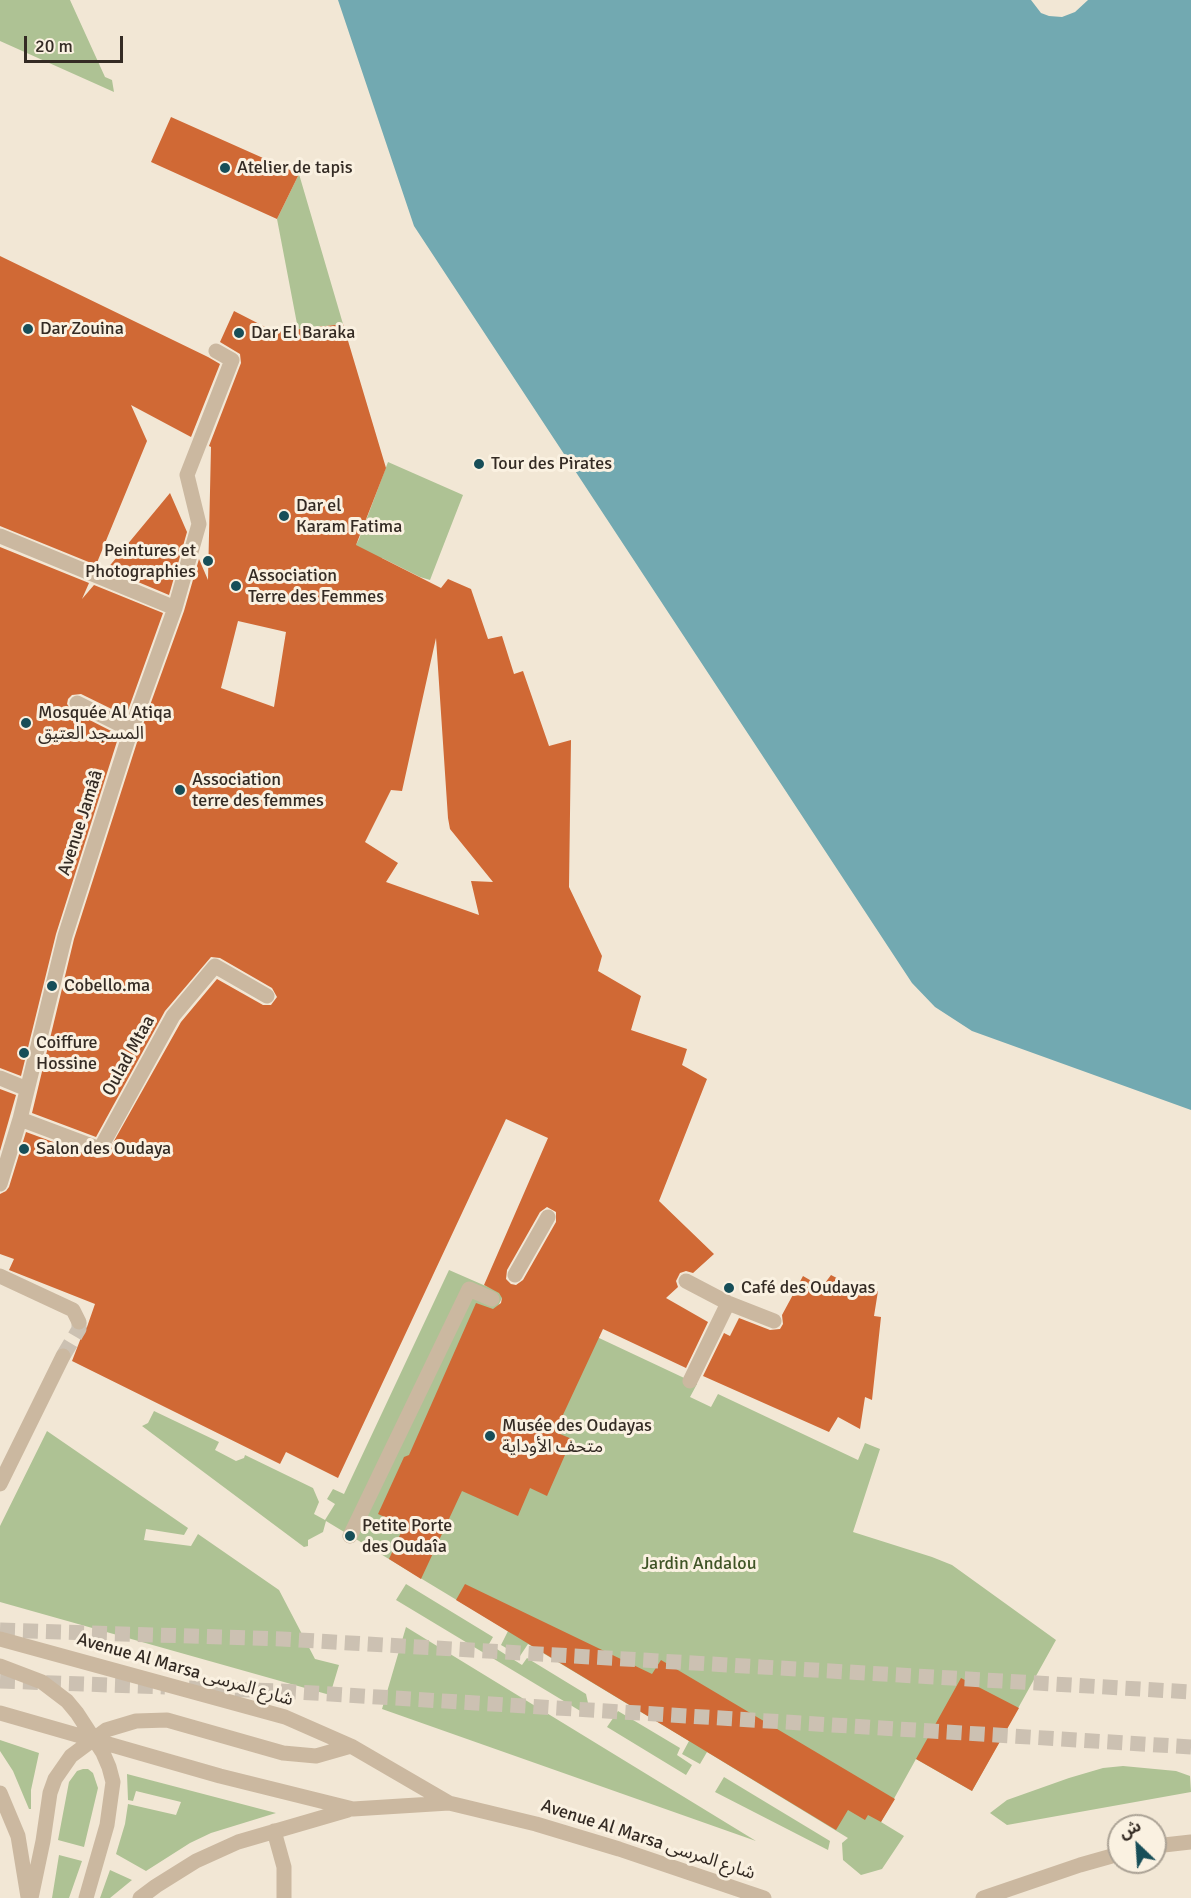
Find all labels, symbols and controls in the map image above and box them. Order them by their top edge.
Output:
scale bar [27,24,126,62]
text: 20 m [35,35,73,57]
place label: Atelier de tapis [237,157,353,179]
marker: Atelier de tapis [218,161,232,175]
place label: Dar Zouina [40,318,124,340]
marker: Dar Zouina [21,322,35,336]
place label: Dar El Baraka [251,322,355,344]
marker: Dar El Baraka [232,326,246,340]
place label: Tour des Pirates [491,453,612,475]
marker: Tour des Pirates [472,457,486,471]
place label: Dar el Karam Fatima [296,495,402,538]
marker: Dar el Karam Fatima [277,509,291,523]
place label: Peintures et Photographies [85,540,196,582]
marker: Peintures et Photographies [201,554,215,568]
place label: Association Terre des Femmes [248,565,384,608]
marker: Association Terre des Femmes [229,579,243,593]
place label: Mosquée Al Atiqa المسجد العتيق [38,702,172,744]
marker: Mosquée Al Atiqa المسجد العتيق [19,716,33,730]
street label: Avenue Jamââ [54,768,108,878]
place label: Association terre des femmes [192,769,324,812]
marker: Association terre des femmes [173,783,187,797]
place label: Cobello.ma [64,975,150,997]
marker: Cobello.ma [45,979,59,993]
street label: Oulad Mtaa [98,1012,160,1100]
place label: Coiffure Hossine [36,1032,98,1074]
marker: Coiffure Hossine [17,1046,31,1060]
place label: Salon des Oudaya [36,1138,171,1160]
marker: Salon des Oudaya [17,1142,31,1156]
place label: Café des Oudayas [741,1277,875,1299]
marker: Café des Oudayas [722,1281,736,1295]
place label: Musée des Oudayas متحف الأوداية [502,1415,652,1458]
marker: Musée des Oudayas متحف الأوداية [483,1429,497,1443]
place label: Petite Porte des Oudaîa [362,1515,452,1558]
marker: Petite Porte des Oudaîa [343,1529,357,1543]
park label: Jardin Andalou [641,1553,757,1575]
street label: Avenue Al Marsa شارع المرسى [74,1629,296,1711]
street label: Avenue Al Marsa شارع المرسى [538,1795,758,1885]
north arrow [1107,1814,1167,1874]
text: ش [1116,1816,1144,1843]

